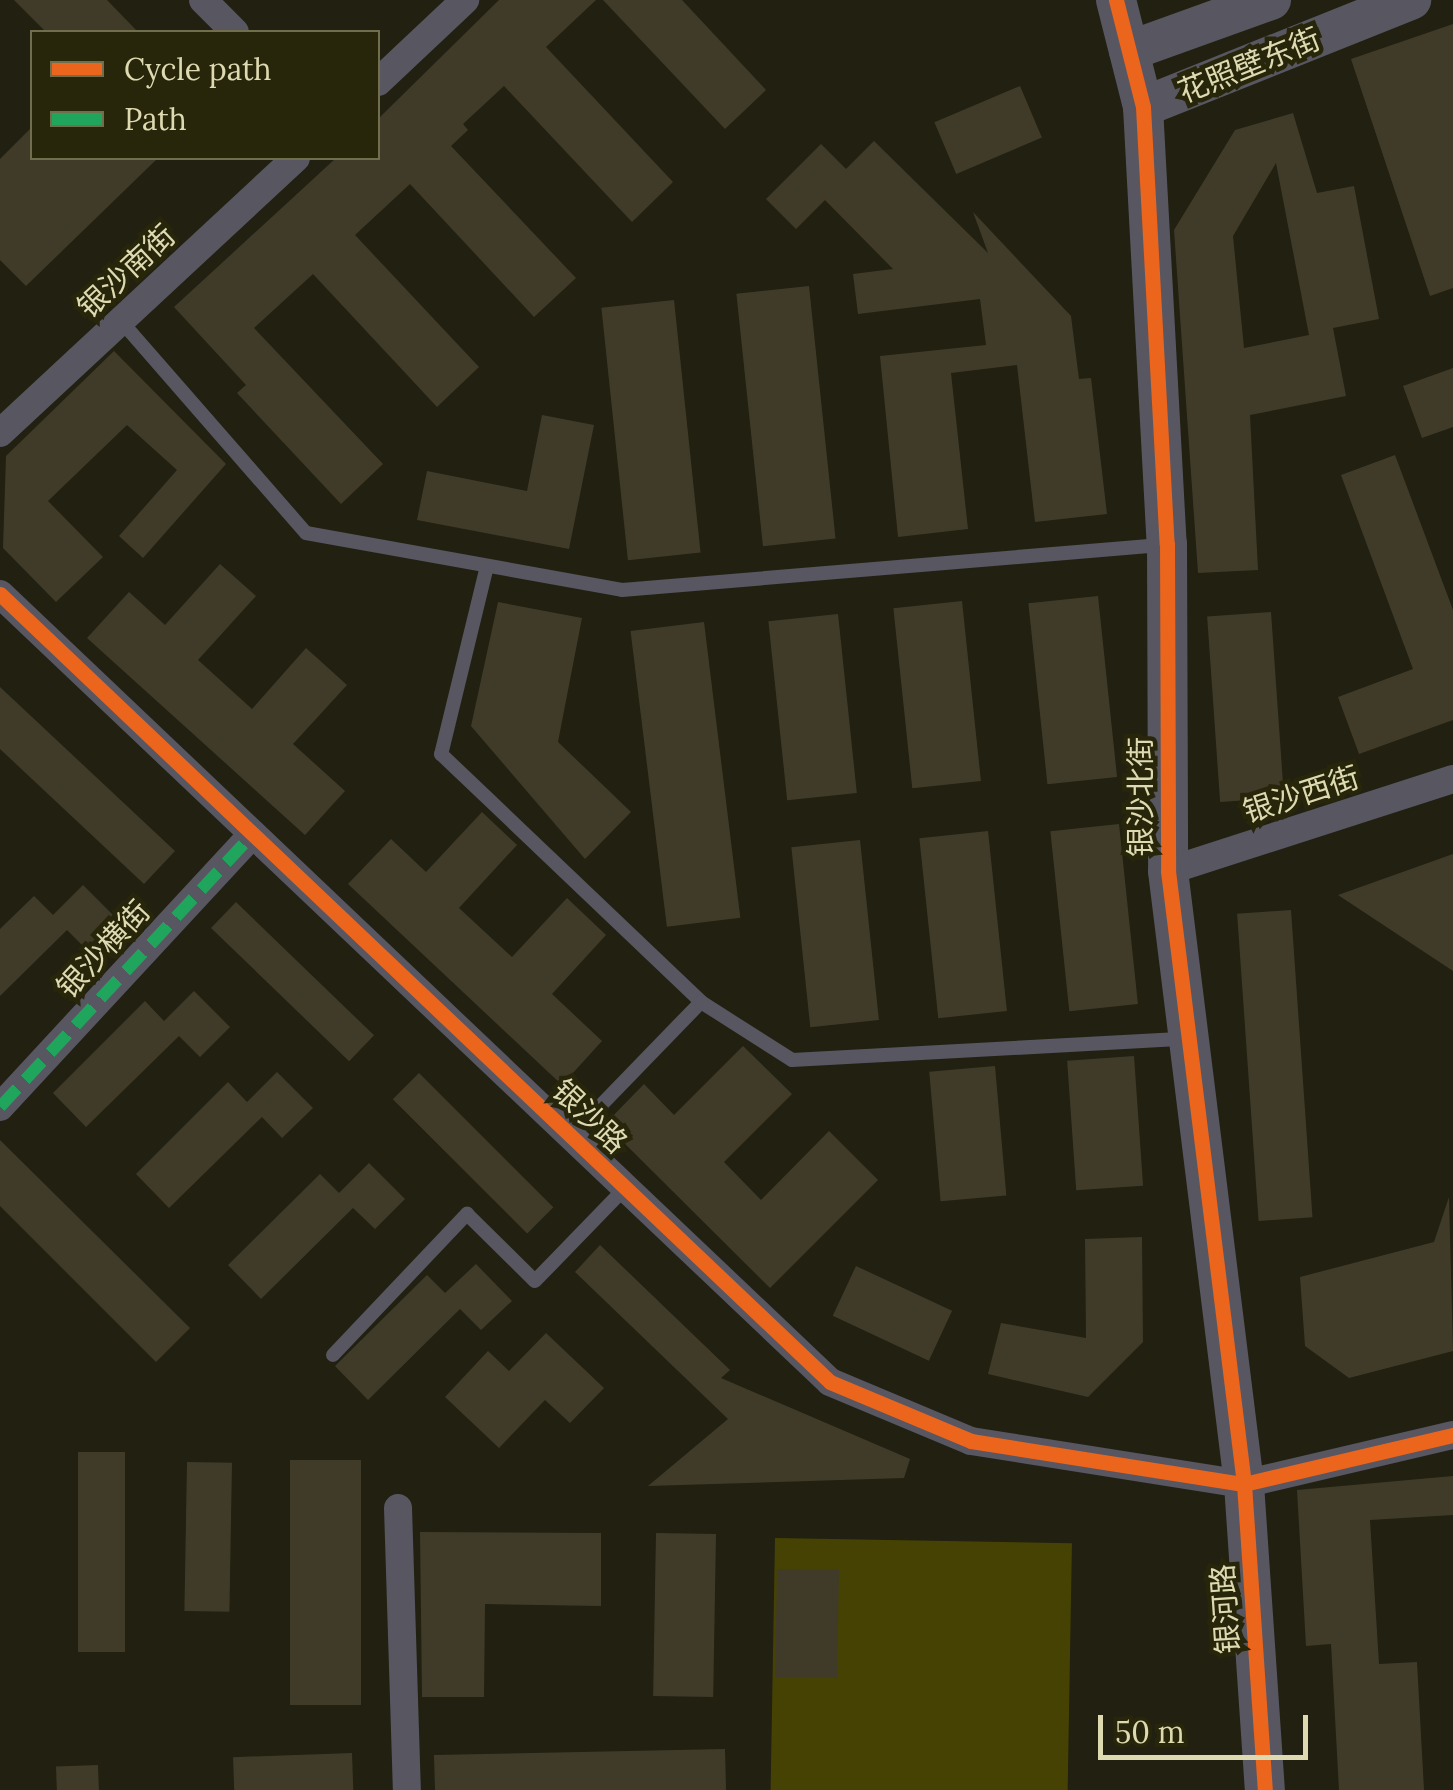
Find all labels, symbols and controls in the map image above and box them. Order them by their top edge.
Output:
street label: 花照壁东街 [1173,20,1325,110]
legend [30,30,380,160]
text: Cycle path [124,50,272,88]
text: Path [124,100,187,138]
street label: 银沙南街 [70,217,182,325]
street label: 银沙北街 [1122,737,1158,857]
street label: 银沙西街 [1238,758,1364,830]
street label: 银沙横街 [49,893,157,1005]
street label: 银沙路 [545,1072,635,1160]
street label: 银河路 [1204,1563,1246,1655]
scale bar [1103,1695,1313,1757]
text: 50 m [1115,1713,1185,1751]

